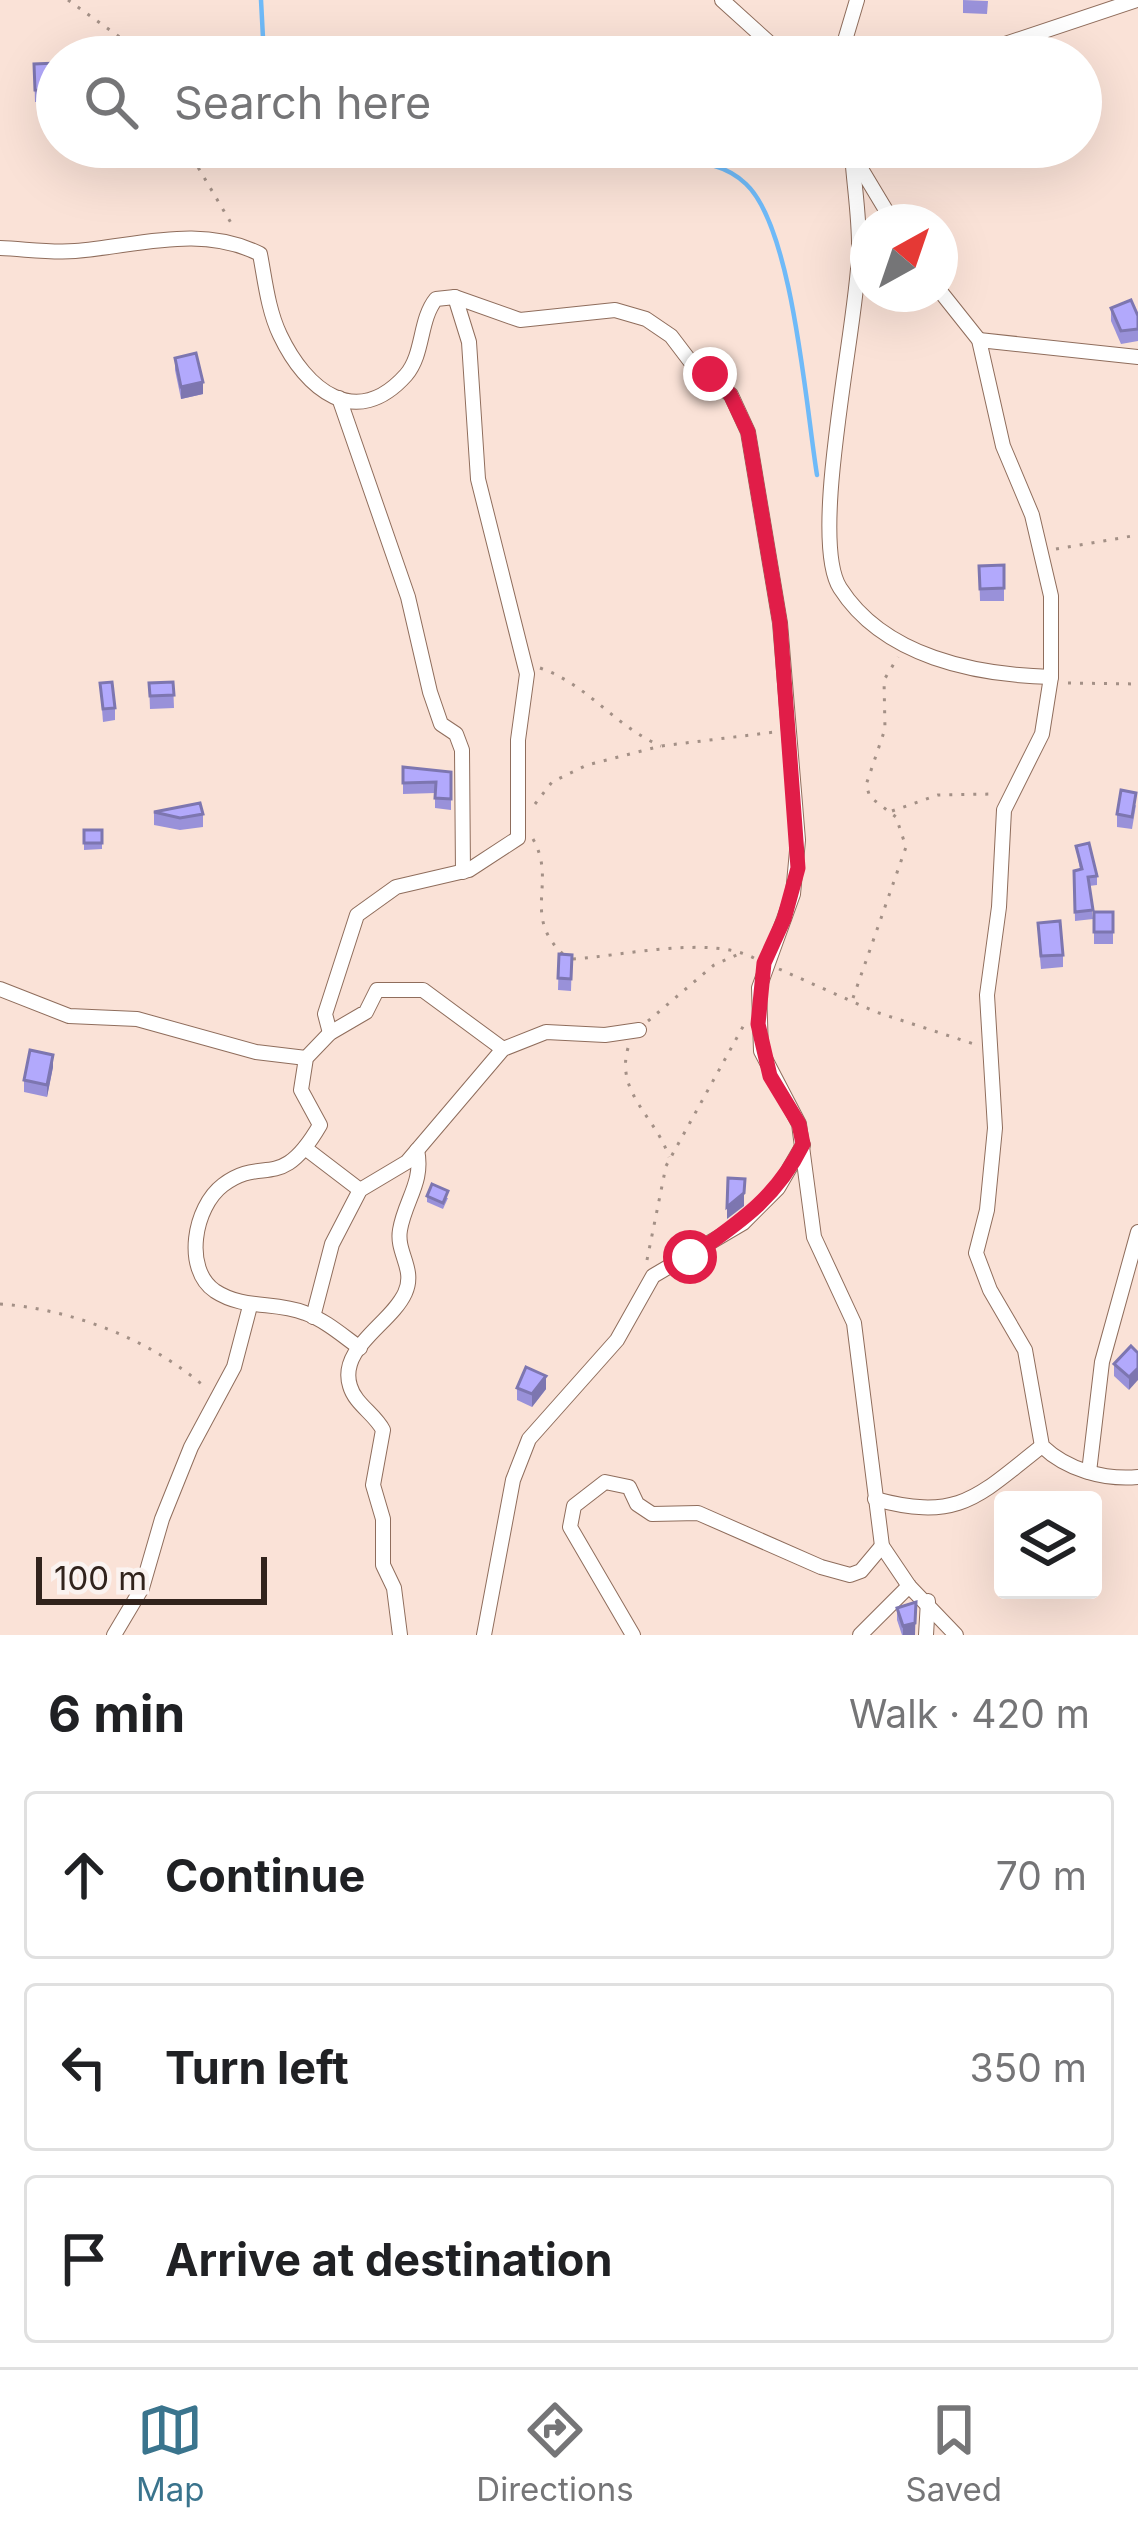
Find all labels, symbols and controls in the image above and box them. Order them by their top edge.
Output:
search box [36,36,1102,168]
icon: search [78,69,144,135]
text: Search here [174,75,431,130]
north arrow [850,204,958,312]
route end [683,347,737,401]
route start [663,1230,717,1284]
map controls [994,1491,1102,1599]
button: layers [994,1491,1102,1599]
scale bar [36,1551,267,1604]
text: 100 m [54,1558,147,1598]
text: 6 min [48,1683,185,1744]
text: Walk · 420 m [849,1690,1090,1737]
icon: ahead [51,1842,117,1908]
text: Continue [165,1848,365,1903]
text: 70 m [996,1852,1087,1899]
icon: left [51,2034,117,2100]
text: Turn left [165,2040,349,2095]
text: 350 m [969,2044,1087,2091]
icon: arrive [51,2226,117,2292]
text: Arrive at destination [165,2232,612,2287]
tab: Map [136,2397,204,2509]
tab: Directions [476,2397,634,2509]
tab: Saved [905,2397,1002,2509]

